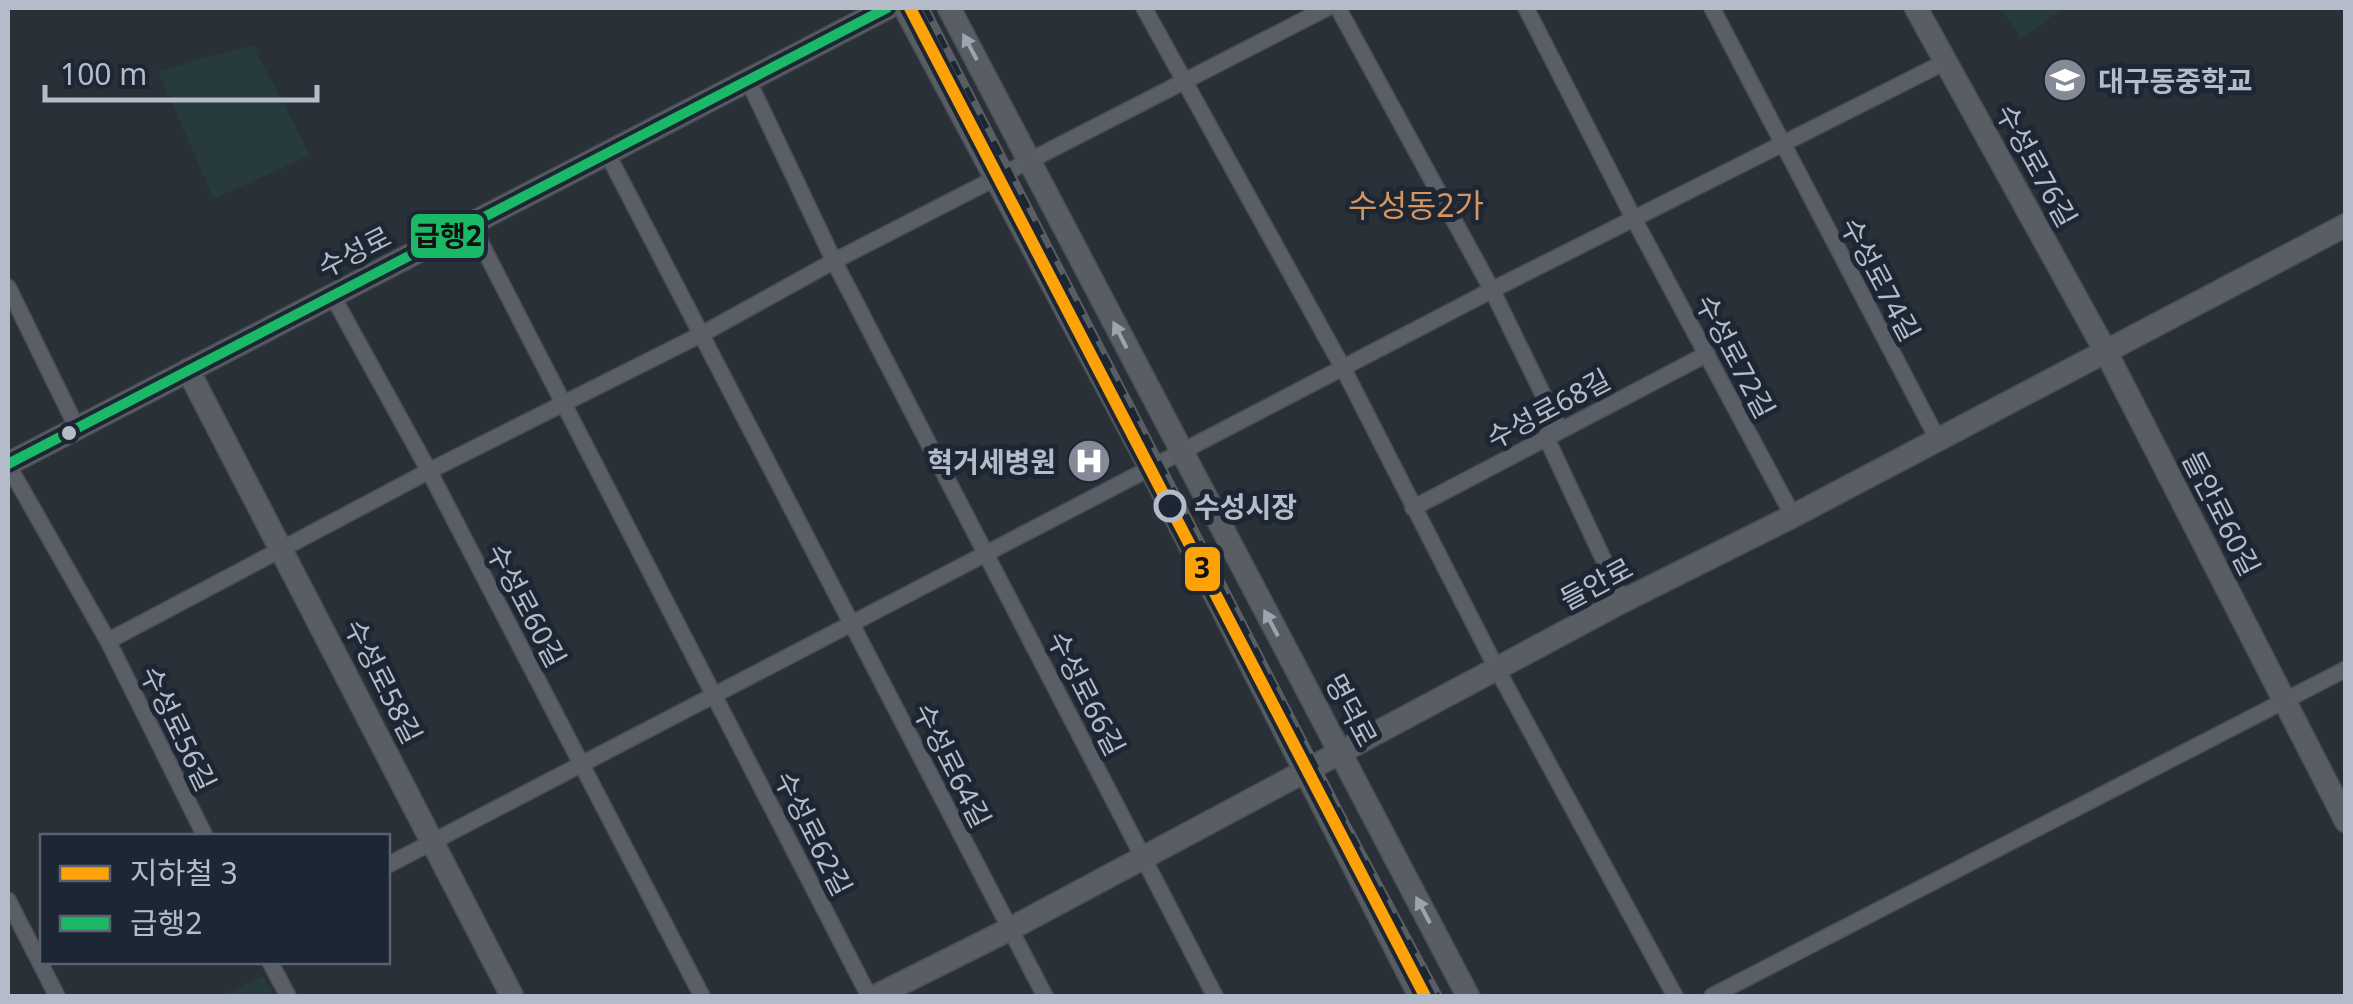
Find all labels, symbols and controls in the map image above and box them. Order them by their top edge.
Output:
one-way arrow [961,32,978,61]
scale bar [45,40,318,102]
text: 100 m [60,53,147,94]
school or university icon: 대구동중학교 [2042,57,2088,103]
place label: 대구동중학교 [2098,61,2253,99]
street label: 수성로76길 [1988,97,2086,233]
district label: 수성동2가 [1348,183,1484,226]
street label: 수성로74길 [1833,210,1929,348]
line badge: 급행2 [409,212,486,260]
text: 급행2 [414,216,482,254]
street label: 수성로 [311,217,397,285]
street label: 수성로72길 [1688,287,1784,425]
one-way arrow [1112,320,1129,349]
street label: 수성로68길 [1479,360,1617,456]
unlabelled marker [59,423,79,443]
hospital icon: 혁거세병원 [1066,438,1112,484]
place label: 혁거세병원 [927,442,1056,480]
street label: 들안로60길 [2174,444,2270,582]
place label: 수성시장 [1194,487,1297,525]
marker: 수성시장 [1155,491,1185,521]
street label: 수성로60길 [479,536,575,674]
line badge: 3 [1183,545,1222,593]
text: 3 [1194,548,1210,586]
street label: 들안로 [1553,548,1639,618]
one-way arrow [1263,608,1280,637]
street label: 수성로58길 [336,612,432,750]
street label: 수성로66길 [1039,624,1135,762]
street label: 수성로56길 [132,659,226,797]
street label: 명덕로 [1317,667,1387,753]
street label: 수성로64길 [905,696,1001,834]
street label: 수성로62길 [766,764,862,902]
legend [40,834,390,964]
text: 지하철 3 [130,852,238,893]
one-way arrow [1414,896,1431,925]
text: 급행2 [130,902,202,943]

